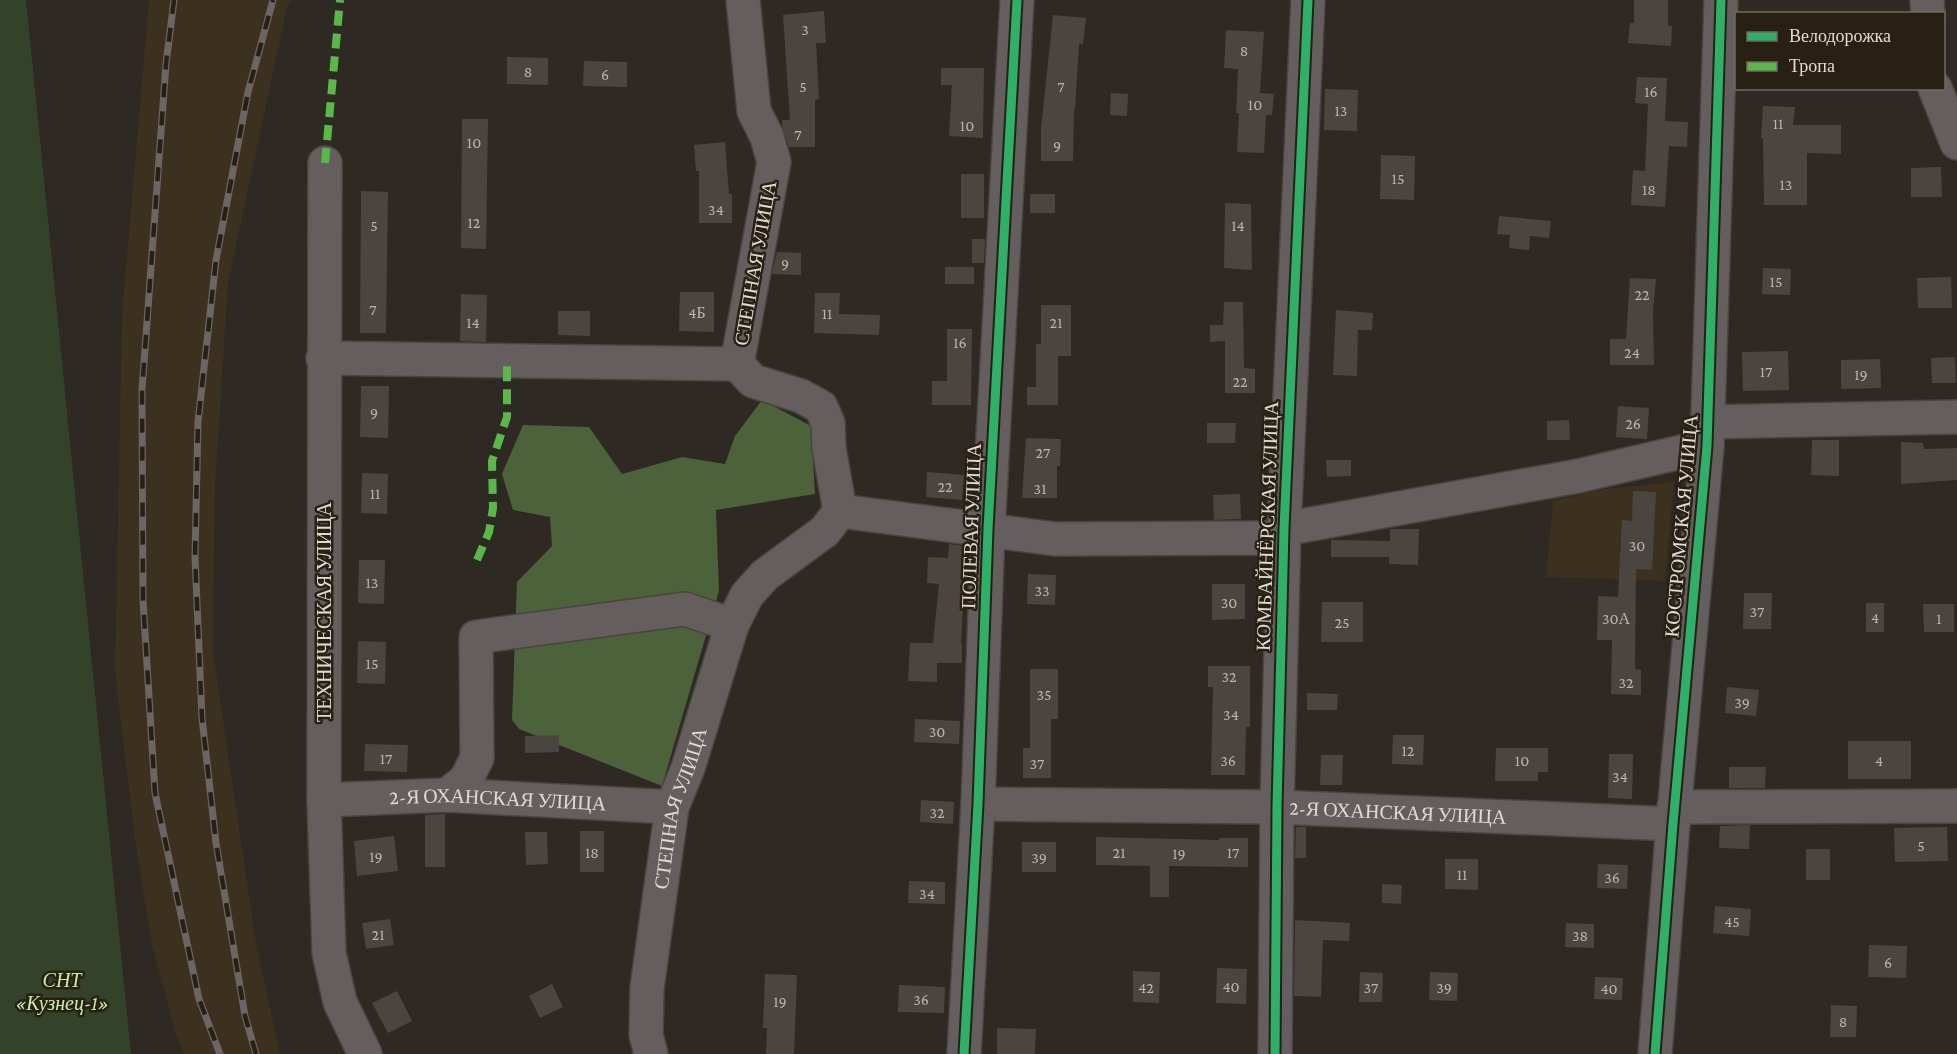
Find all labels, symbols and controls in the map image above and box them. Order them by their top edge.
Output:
legend [1735,12,1945,90]
house number: 3 [801,21,809,38]
text: Велодорожка [1789,26,1891,46]
house number: 8 [1240,42,1248,59]
text: Тропа [1789,56,1835,76]
house number: 8 [524,63,532,80]
house number: 6 [601,66,609,83]
house number: 5 [799,78,807,95]
house number: 7 [1057,78,1065,95]
house number: 16 [1644,83,1658,100]
house number: 10 [1248,96,1262,113]
house number: 13 [1335,102,1347,119]
house number: 11 [1773,115,1783,132]
house number: 10 [960,117,974,134]
house number: 7 [794,126,802,143]
house number: 10 [467,134,481,151]
house number: 9 [1053,137,1061,154]
house number: 15 [1392,170,1404,187]
house number: 13 [1780,176,1792,193]
street label: СТЕПНАЯ УЛИЦА [730,178,781,347]
house number: 18 [1642,181,1656,198]
house number: 34 [708,201,724,218]
house number: 12 [468,214,481,231]
house number: 5 [370,217,378,234]
house number: 14 [1231,217,1245,234]
house number: 9 [781,255,789,272]
house number: 15 [1770,273,1782,290]
house number: 22 [1634,286,1650,303]
house number: 7 [369,301,377,318]
house number: 4Б [688,304,706,321]
house number: 11 [822,305,832,322]
house number: 14 [466,314,480,331]
house number: 21 [1050,314,1062,331]
house number: 16 [953,334,967,351]
house number: 24 [1624,344,1640,361]
house number: 17 [1760,363,1773,380]
house number: 19 [1854,366,1868,383]
house number: 22 [1232,373,1248,390]
street label: КОМБАЙНЁРСКАЯ УЛИЦА [1252,400,1283,651]
house number: 9 [370,404,378,421]
street label: КОСТРОМСКАЯ УЛИЦА [1660,413,1703,638]
house number: 26 [1625,415,1641,432]
street label: ПОЛЕВАЯ УЛИЦА [957,442,986,609]
house number: 27 [1036,444,1051,461]
house number: 22 [937,478,953,495]
house number: 31 [1034,480,1046,497]
house number: 11 [370,485,380,502]
street label: ТЕХНИЧЕСКАЯ УЛИЦА [313,501,336,722]
house number: 30 [1629,537,1645,554]
house number: 13 [366,574,378,591]
house number: 33 [1034,582,1050,599]
house number: 30 [1221,594,1237,611]
house number: 37 [1750,603,1765,620]
house number: 4 [1871,609,1879,626]
house number: 30А [1602,610,1631,627]
house number: 1 [1936,610,1942,627]
house number: 25 [1334,614,1350,631]
house number: 15 [366,655,378,672]
house number: 32 [1221,668,1237,685]
house number: 32 [1618,674,1634,691]
house number: 35 [1036,686,1052,703]
house number: 39 [1734,694,1750,711]
house number: 34 [1223,706,1239,723]
house number: 30 [929,723,945,740]
street label: СТЕПНАЯ УЛИЦА [650,724,711,891]
house number: 12 [1402,742,1415,759]
house number: 17 [380,750,393,767]
house number: 36 [1220,752,1236,769]
house number: 10 [1515,752,1529,769]
house number: 4 [1875,752,1883,769]
house number: 37 [1030,755,1045,772]
house number: 34 [1612,768,1628,785]
street label: 2-Я ОХАНСКАЯ УЛИЦА [389,784,607,815]
street label: 2-Я ОХАНСКАЯ УЛИЦА [1289,797,1507,828]
house number: 32 [929,804,945,821]
house number: 5 [1917,837,1925,854]
house number: 18 [585,844,599,861]
house number: 21 [1113,844,1125,861]
house number: 17 [1227,844,1240,861]
house number: 19 [1172,845,1186,862]
house number: 19 [369,848,383,865]
house number: 39 [1031,849,1047,866]
house number: 11 [1457,866,1467,883]
house number: 36 [1604,869,1620,886]
house number: 34 [919,885,935,902]
house number: 45 [1724,913,1740,930]
house number: 21 [372,926,384,943]
house number: 38 [1572,927,1588,944]
house number: 6 [1884,954,1892,971]
park label: СНТ «Кузнец-1» [16,969,108,1015]
house number: 40 [1222,978,1240,995]
house number: 42 [1138,979,1154,996]
house number: 37 [1364,979,1379,996]
house number: 39 [1436,979,1452,996]
house number: 40 [1600,980,1618,997]
house number: 36 [913,991,929,1008]
house number: 19 [773,993,787,1010]
house number: 8 [1839,1013,1847,1030]

